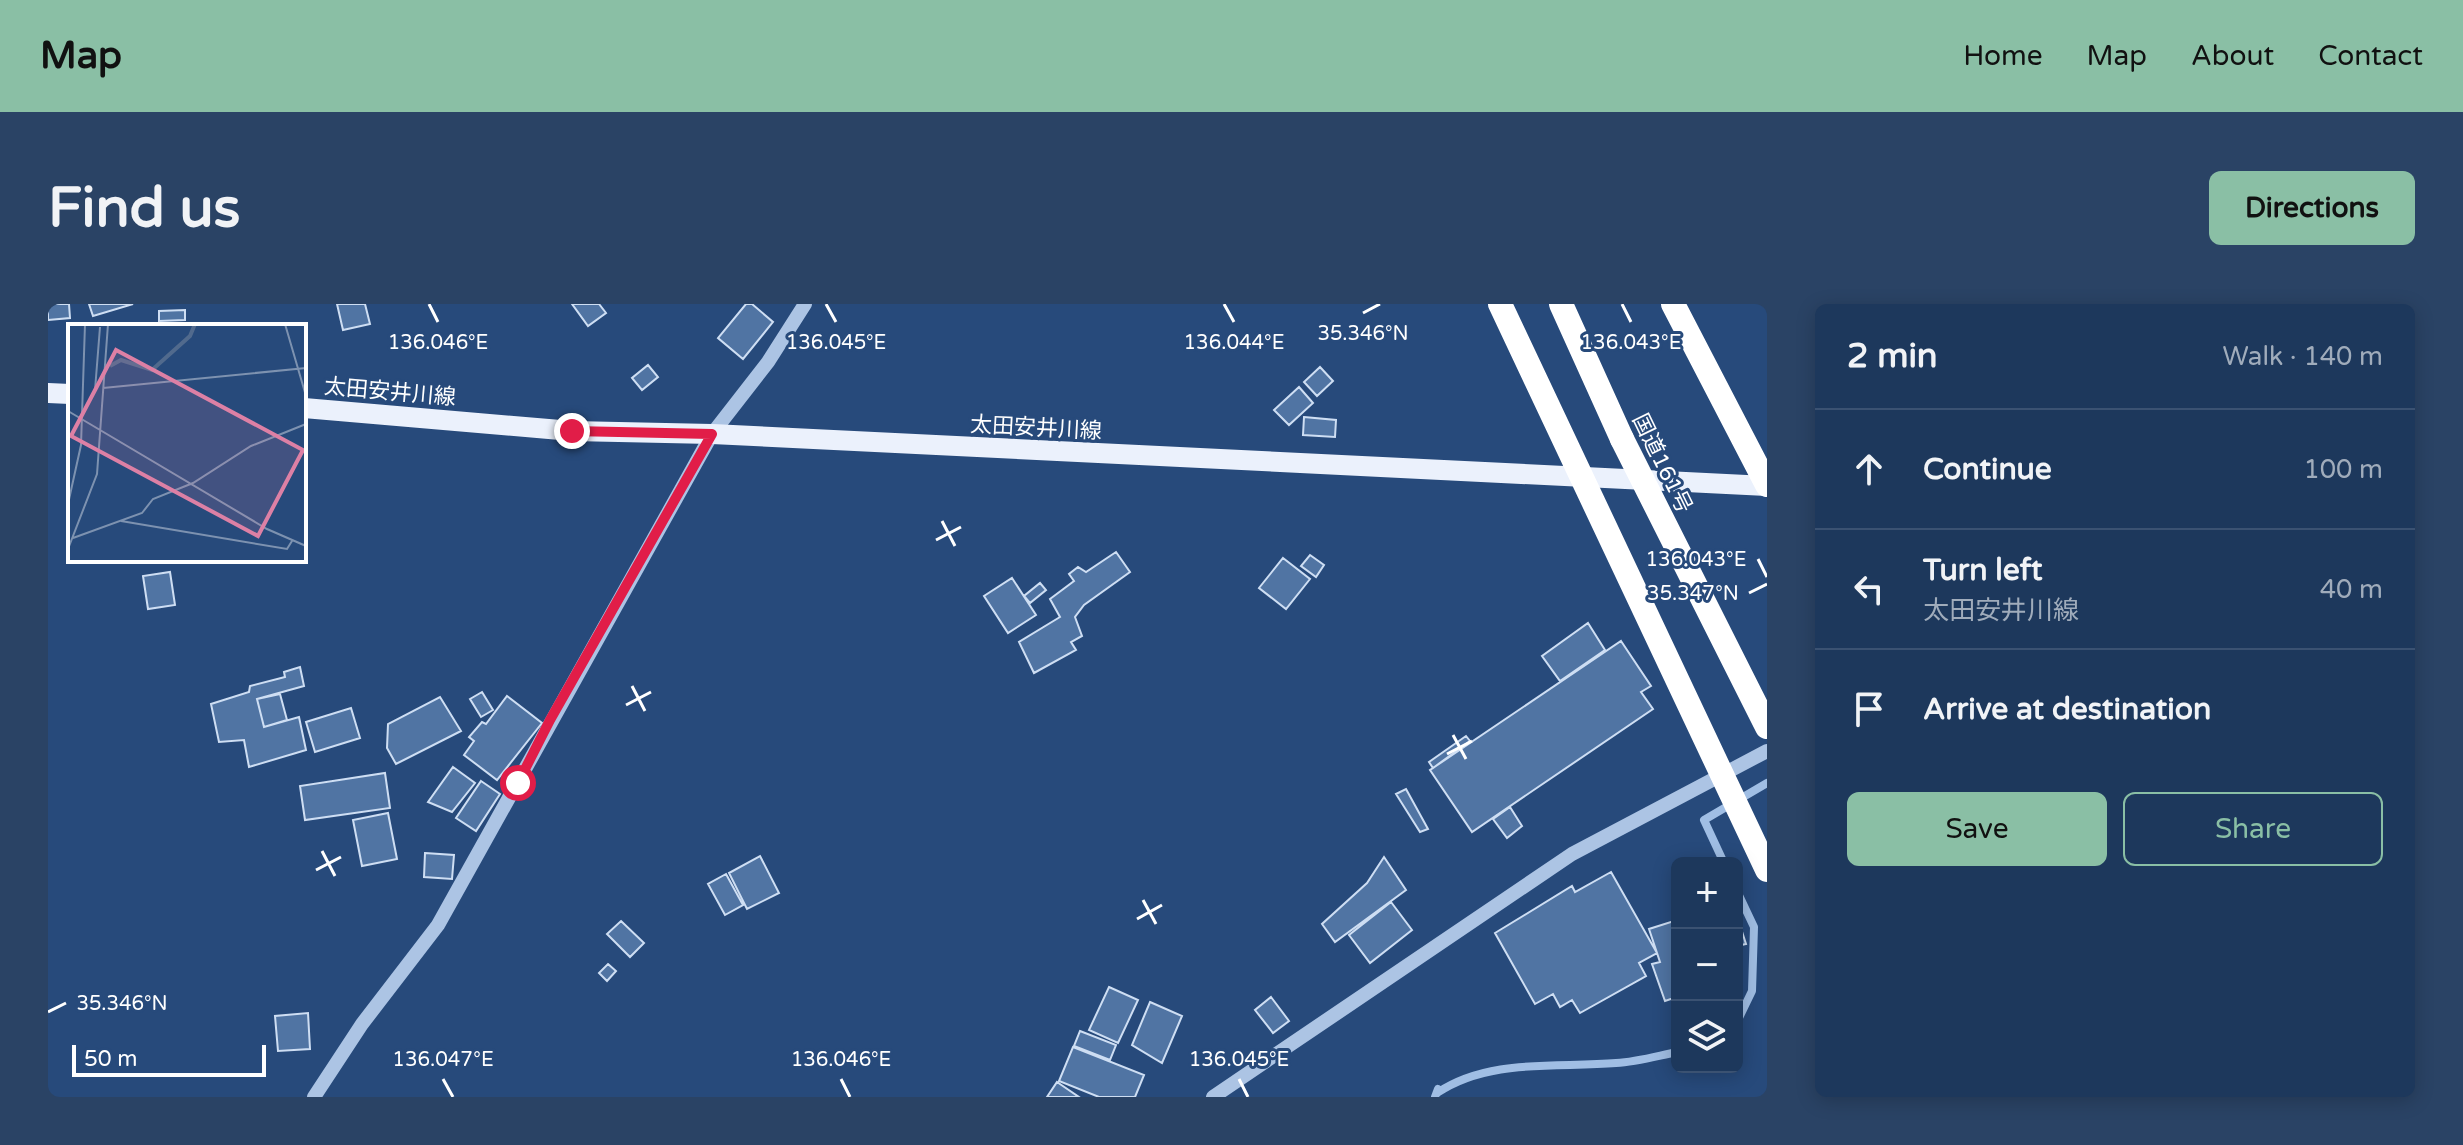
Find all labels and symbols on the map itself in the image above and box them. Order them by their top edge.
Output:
text: 35.346°N [1317,322,1409,346]
inset map [68,324,306,562]
text: 136.046°E [388,331,488,355]
text: 136.045°E [786,331,886,355]
text: 136.044°E [1184,331,1284,355]
text: 136.043°E [1581,331,1681,355]
street label: 太田安井川線 [323,373,457,411]
street label: 国道161号 [1627,409,1697,517]
street label: 太田安井川線 [969,412,1103,444]
route end [554,413,590,449]
text: 136.043°E [1646,548,1746,572]
text: 35.347°N [1647,582,1739,606]
route start [500,765,536,801]
text: 35.346°N [76,992,168,1016]
scale bar [72,1041,266,1077]
text: 136.047°E [392,1048,494,1072]
text: 136.046°E [791,1048,891,1072]
text: 136.045°E [1189,1048,1289,1072]

